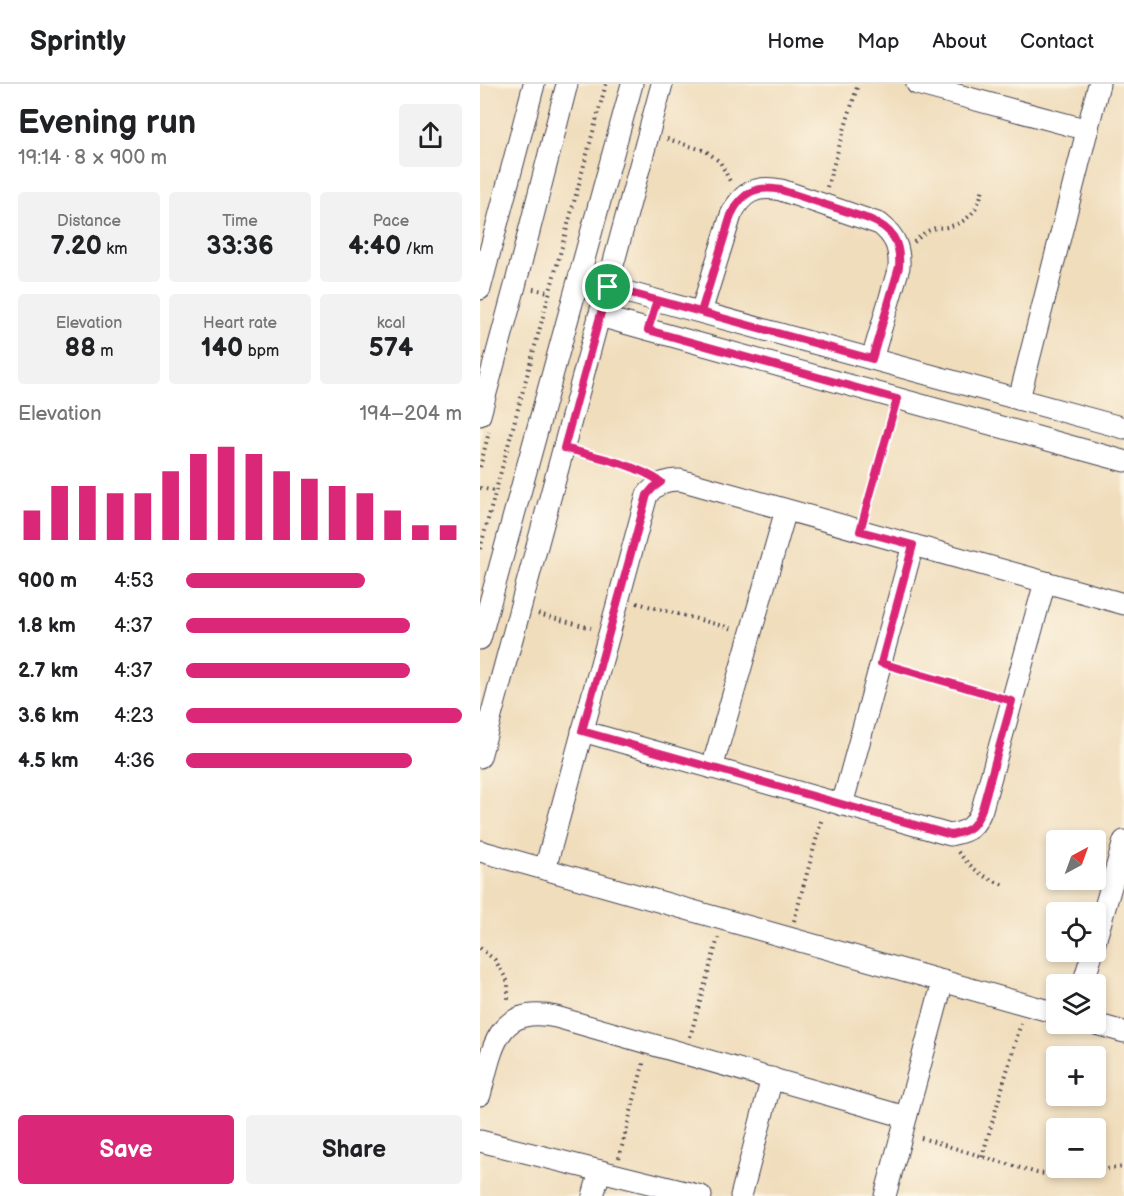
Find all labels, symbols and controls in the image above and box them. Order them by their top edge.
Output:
text: Sprintly [30,25,126,58]
text: Home [767,29,824,54]
text: Map [857,29,899,54]
text: About [932,29,987,54]
text: Contact [1020,29,1094,54]
text: Evening run [18,103,196,143]
button: share [399,104,462,167]
text: 19:14 · 8 × 900 m [18,146,167,170]
text: Distance [57,212,121,231]
text: Time [222,212,258,231]
text: Pace [373,212,409,231]
text: 7.20 [51,231,102,262]
text: 33:36 [206,231,274,262]
text: 4:40 [348,231,401,262]
text: km [102,240,127,259]
text: /km [401,240,434,259]
pin [582,261,633,312]
icon: arrive [591,270,624,303]
text: Elevation [56,314,122,333]
text: Heart rate [203,314,277,333]
text: kcal [377,314,405,333]
text: 88 [65,333,96,364]
text: 140 [201,333,243,364]
text: 574 [369,333,413,364]
text: m [96,342,113,361]
text: bpm [243,342,279,361]
text: Elevation [18,402,101,426]
text: 194–204 m [360,402,462,426]
text: 900 m [18,569,77,593]
text: 4:53 [114,569,154,593]
text: 1.8 km [18,614,76,638]
text: 4:37 [114,614,152,638]
text: 2.7 km [18,659,78,683]
text: 4:37 [114,659,152,683]
text: 3.6 km [18,704,79,728]
text: 4:23 [114,704,154,728]
text: 4.5 km [18,749,79,773]
text: 4:36 [114,749,155,773]
north arrow [1046,830,1106,890]
map controls [1046,830,1106,1178]
button: locate [1046,902,1106,962]
button: layers [1046,974,1106,1034]
button: + [1046,1046,1106,1106]
button: Save [18,1115,234,1184]
button: Share [246,1115,462,1184]
button: − [1046,1118,1106,1178]

